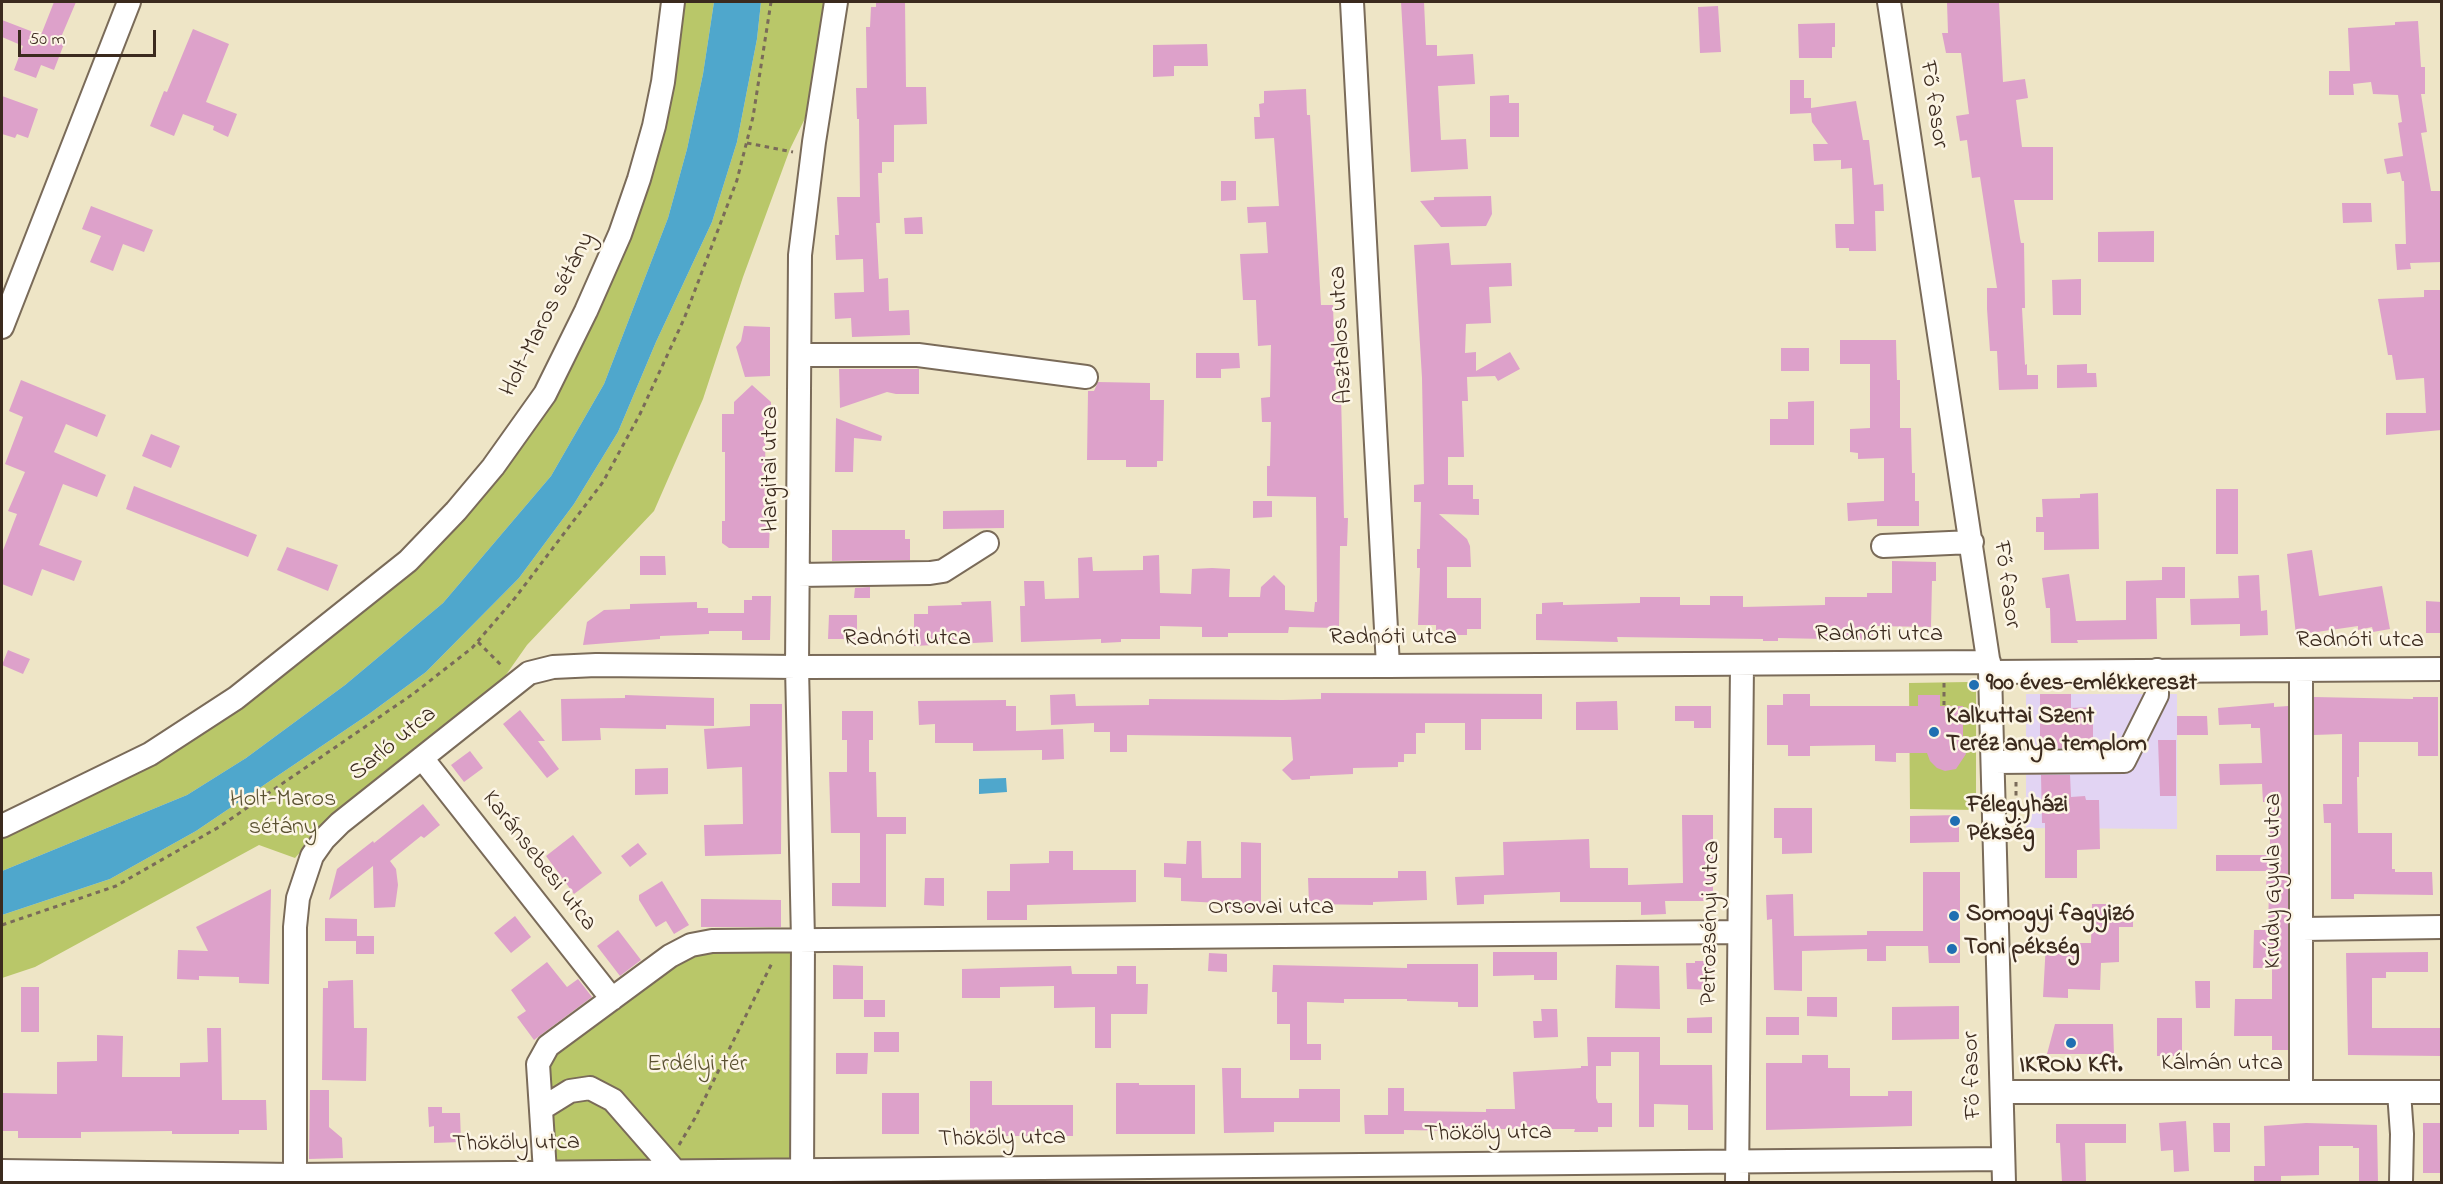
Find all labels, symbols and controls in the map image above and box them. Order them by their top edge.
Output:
scale bar [21,18,159,56]
text: 50 m [29,27,66,53]
street label: Fő fasor [1911,59,1953,151]
street label: Holt-Maros sétány [495,228,603,402]
street label: Asztalos utca [1325,265,1361,405]
street label: Hargitai utca [758,406,786,532]
street label: Fő fasor [1985,539,2025,631]
street label: Radnóti utca [1815,622,1943,650]
street label: Radnóti utca [1329,625,1457,653]
street label: Radnóti utca [843,626,971,654]
street label: Radnóti utca [2296,628,2424,656]
place label: 900 éves-emlékkereszt [1986,671,2197,699]
marker: 900 éves-emlékkereszt [1967,678,1981,692]
street label: Sarló utca [345,701,443,789]
place label: Kalkuttai Szent Teréz anya templom [1946,704,2147,760]
marker: Kalkuttai Szent Teréz anya templom [1927,725,1941,739]
street label: Karánsebesi utca [474,786,602,938]
park label: Holt-Maros sétány [230,787,336,843]
place label: Félegyházi Pékség [1967,793,2068,849]
street label: Krúdy Gyula utca [2261,793,2289,969]
marker: Félegyházi Pékség [1948,814,1962,828]
street label: Petrozsényi utca [1696,840,1728,1006]
street label: Orsovai utca [1208,895,1334,923]
place label: Somogyi fagyizó [1966,902,2135,930]
marker: Somogyi fagyizó [1947,909,1961,923]
place label: Toni pékség [1964,935,2080,963]
marker: Toni pékség [1945,942,1959,956]
street label: Fő fasor [1958,1030,1990,1120]
marker: IKRON Kft. [2064,1036,2078,1050]
street label: Kálmán utca [2161,1051,2283,1079]
park label: Erdélyi tér [647,1052,747,1080]
place label: IKRON Kft. [2019,1053,2123,1081]
street label: Thököly utca [1424,1119,1552,1151]
street label: Thököly utca [938,1124,1066,1156]
street label: Thököly utca [452,1129,580,1161]

